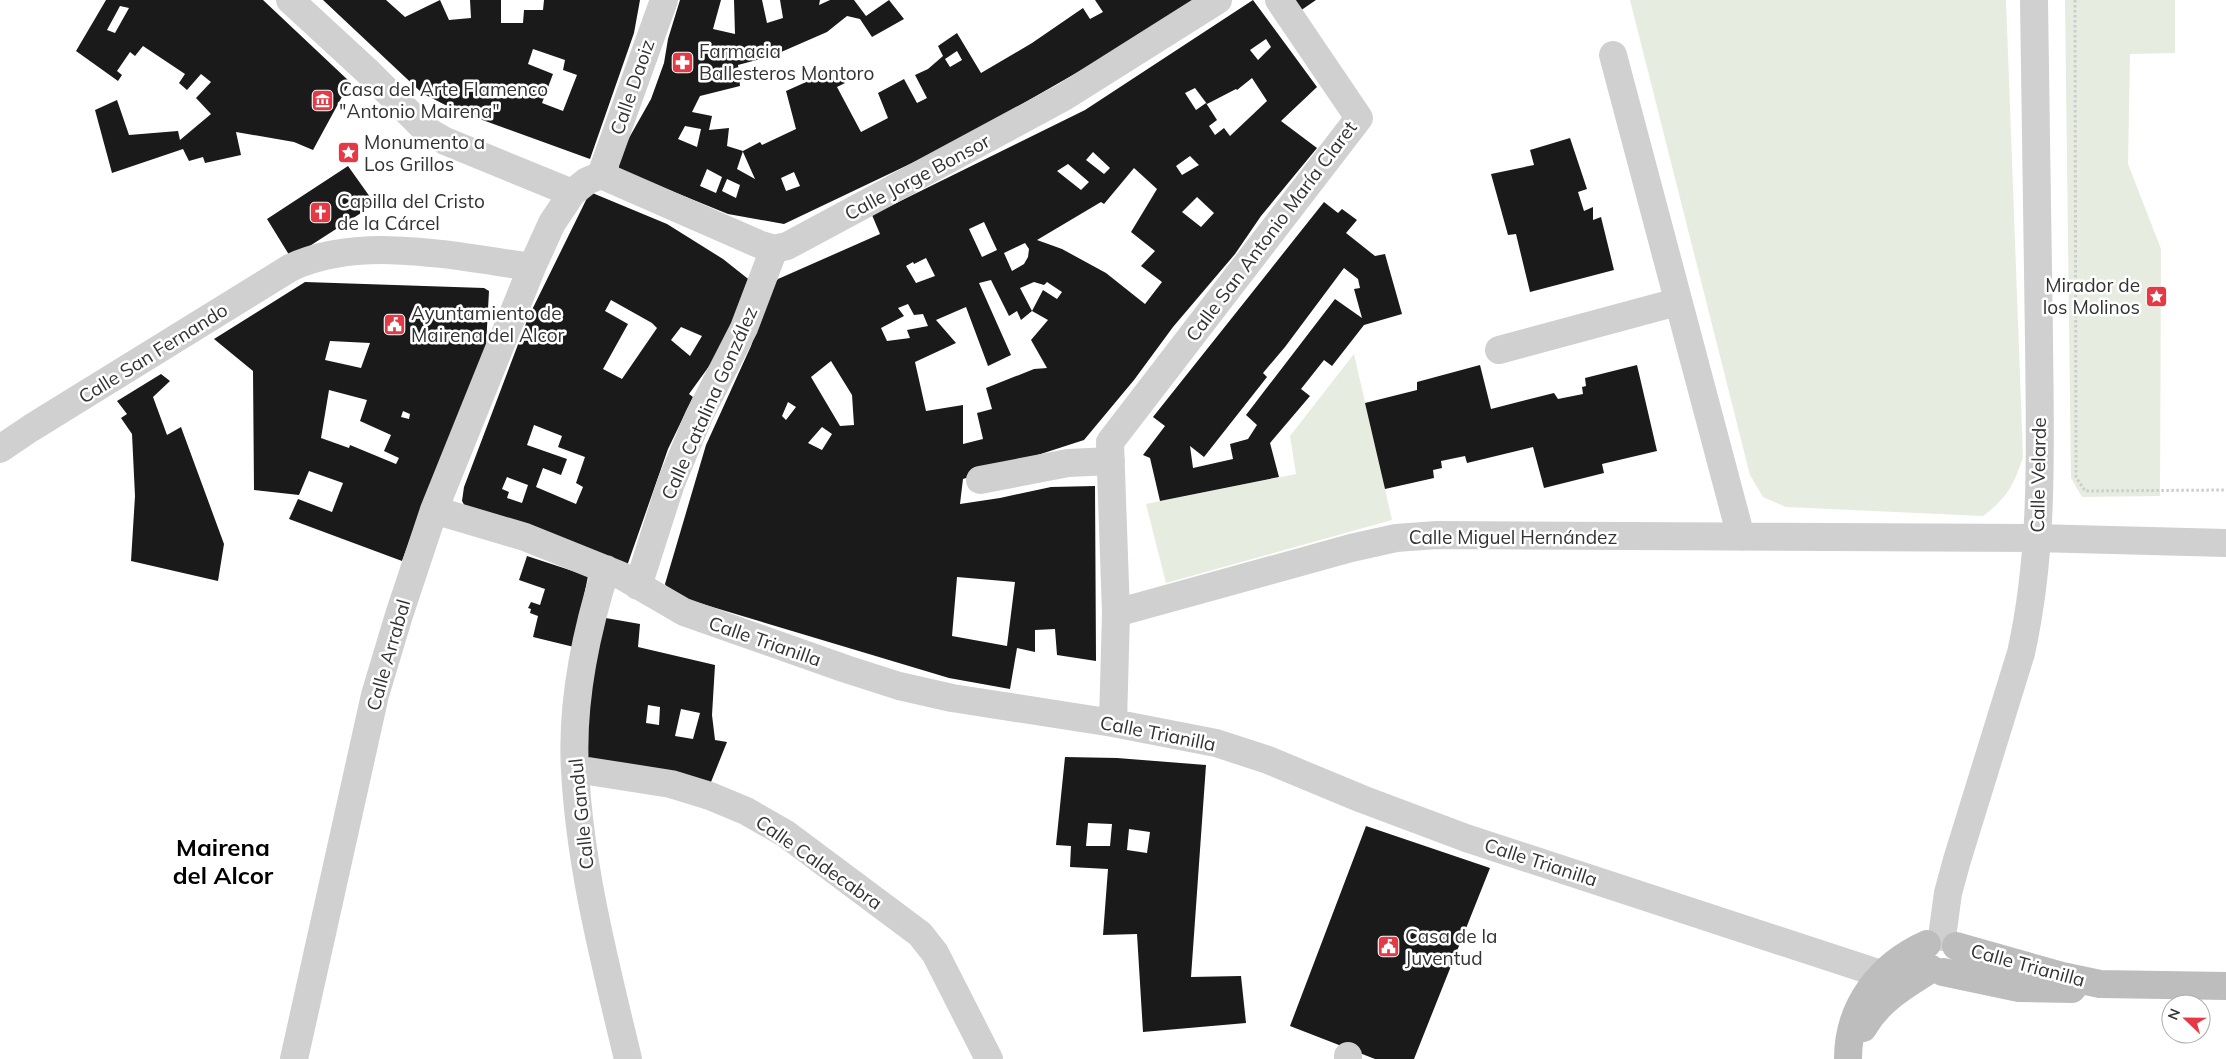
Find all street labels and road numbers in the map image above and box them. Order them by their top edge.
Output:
street label: Calle Daoiz [604,36,660,138]
street label: Calle San Antonio María Claret [1180,116,1362,346]
street label: Calle Jorge Bonsor [840,129,994,225]
street label: Calle San Fernando [74,297,232,409]
street label: Calle Catalina González [656,303,763,503]
street label: Calle Velarde [2025,417,2051,533]
street label: Calle Miguel Hernández [1409,525,1617,549]
street label: Calle Arrabal [361,597,415,713]
street label: Calle Trianilla [706,611,824,671]
street label: Calle Trianilla [1098,710,1218,756]
street label: Calle Gandul [563,757,599,871]
street label: Calle Caldecabra [751,809,887,915]
street label: Calle Trianilla [1481,832,1601,892]
street label: Calle Trianilla [1968,938,2088,992]

